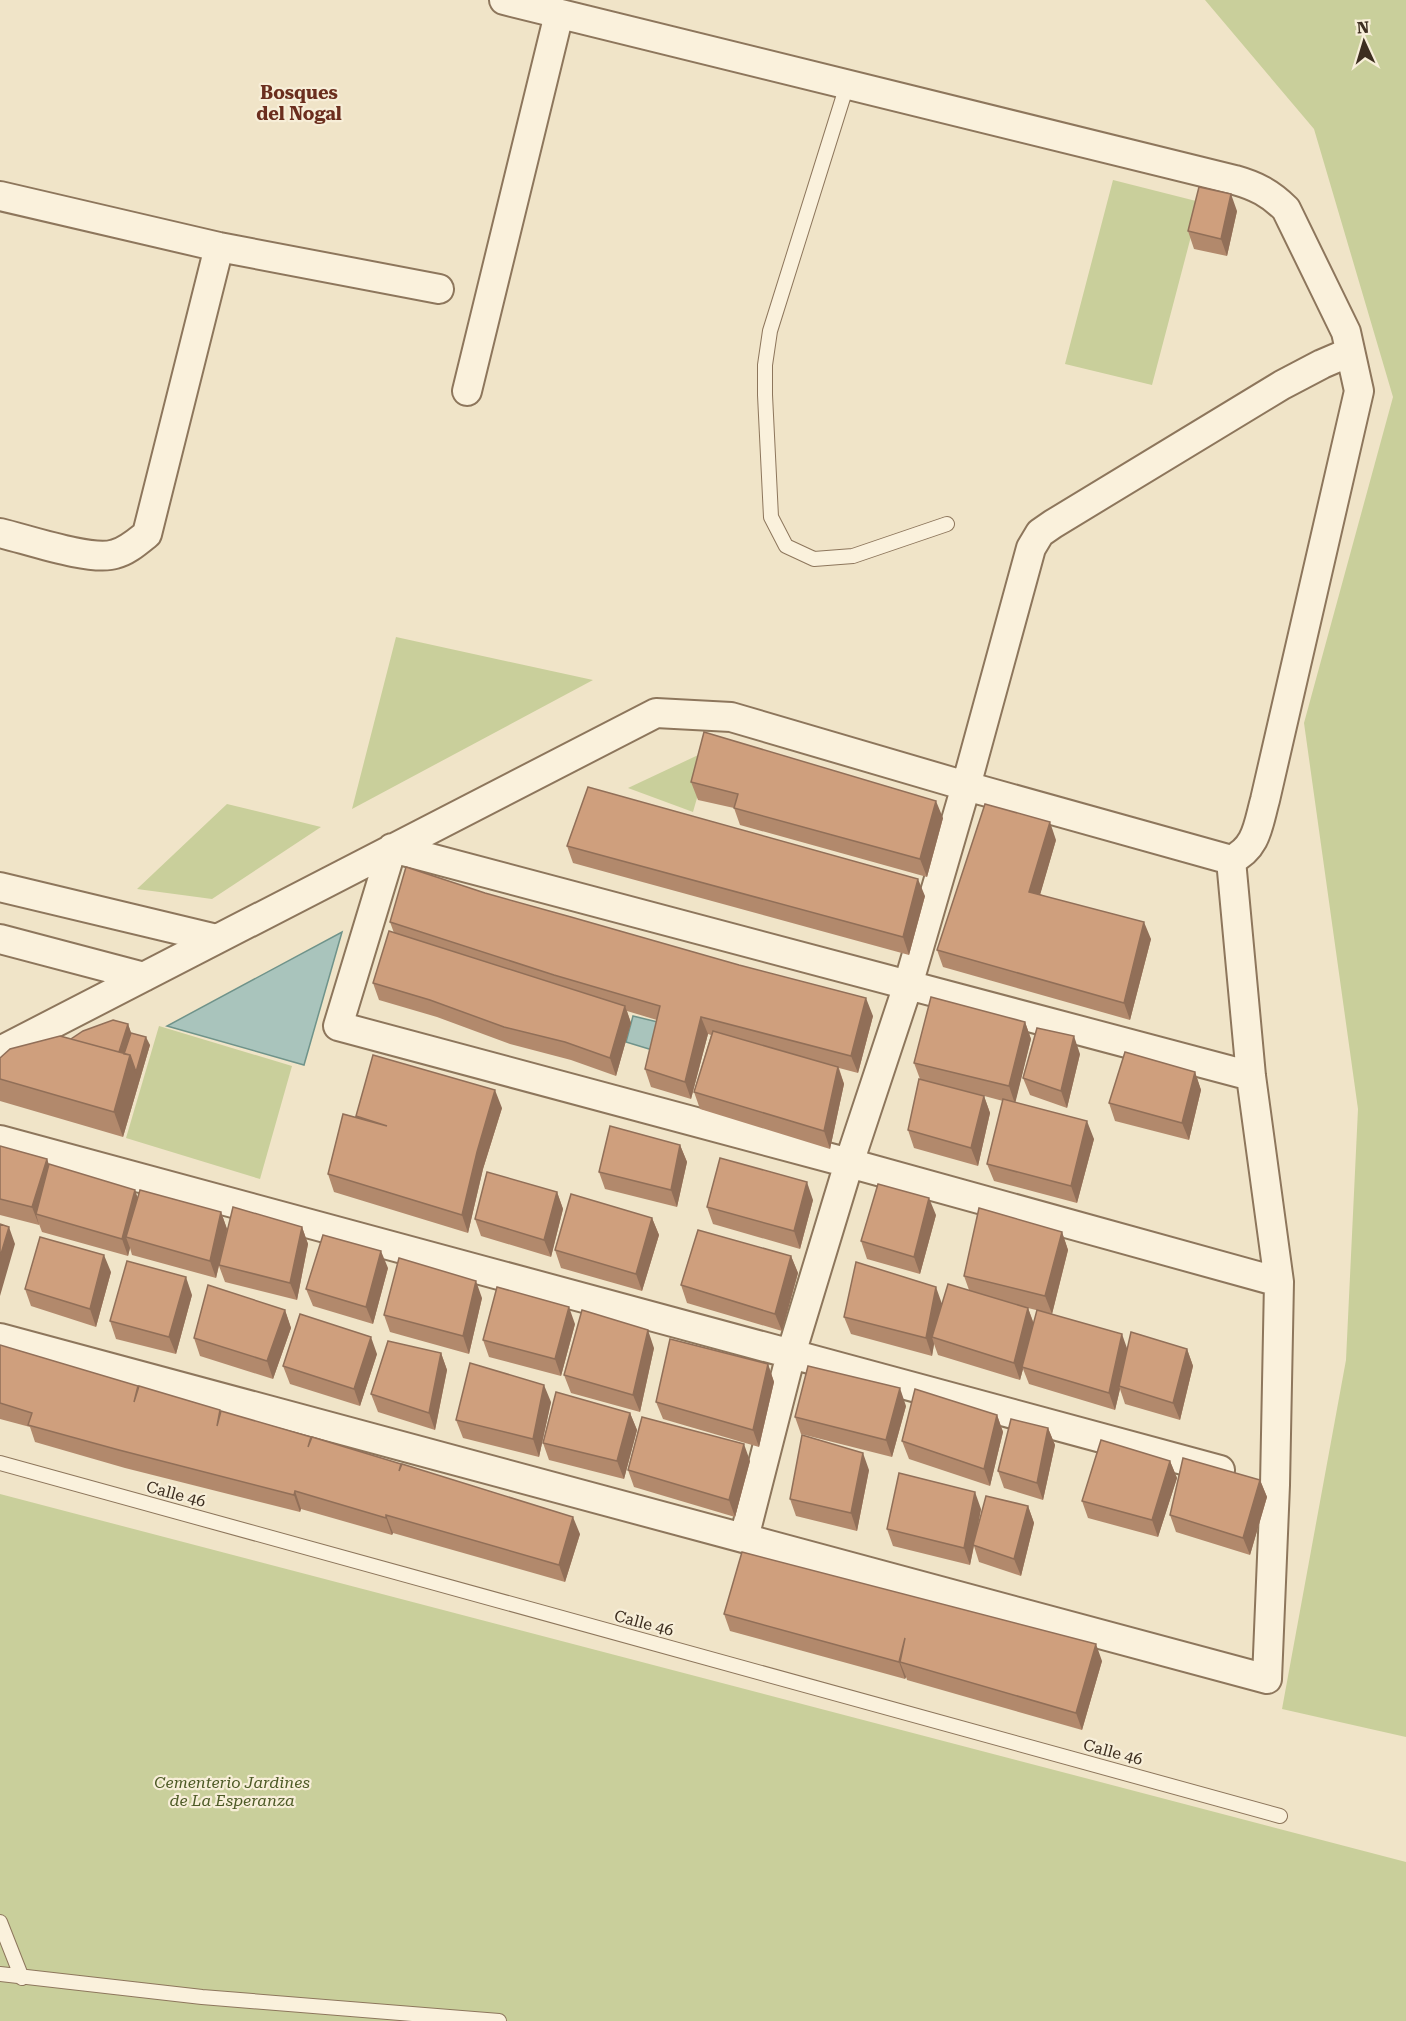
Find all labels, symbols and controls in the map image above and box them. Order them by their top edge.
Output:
north arrow [1334,12,1394,72]
text: N [1356,18,1370,37]
district label: Bosques del Nogal [256,82,342,124]
street label: Calle 46 [144,1477,208,1511]
street label: Calle 46 [612,1606,676,1640]
street label: Calle 46 [1081,1735,1145,1769]
park label: Cementerio Jardines de La Esperanza [154,1773,310,1810]

